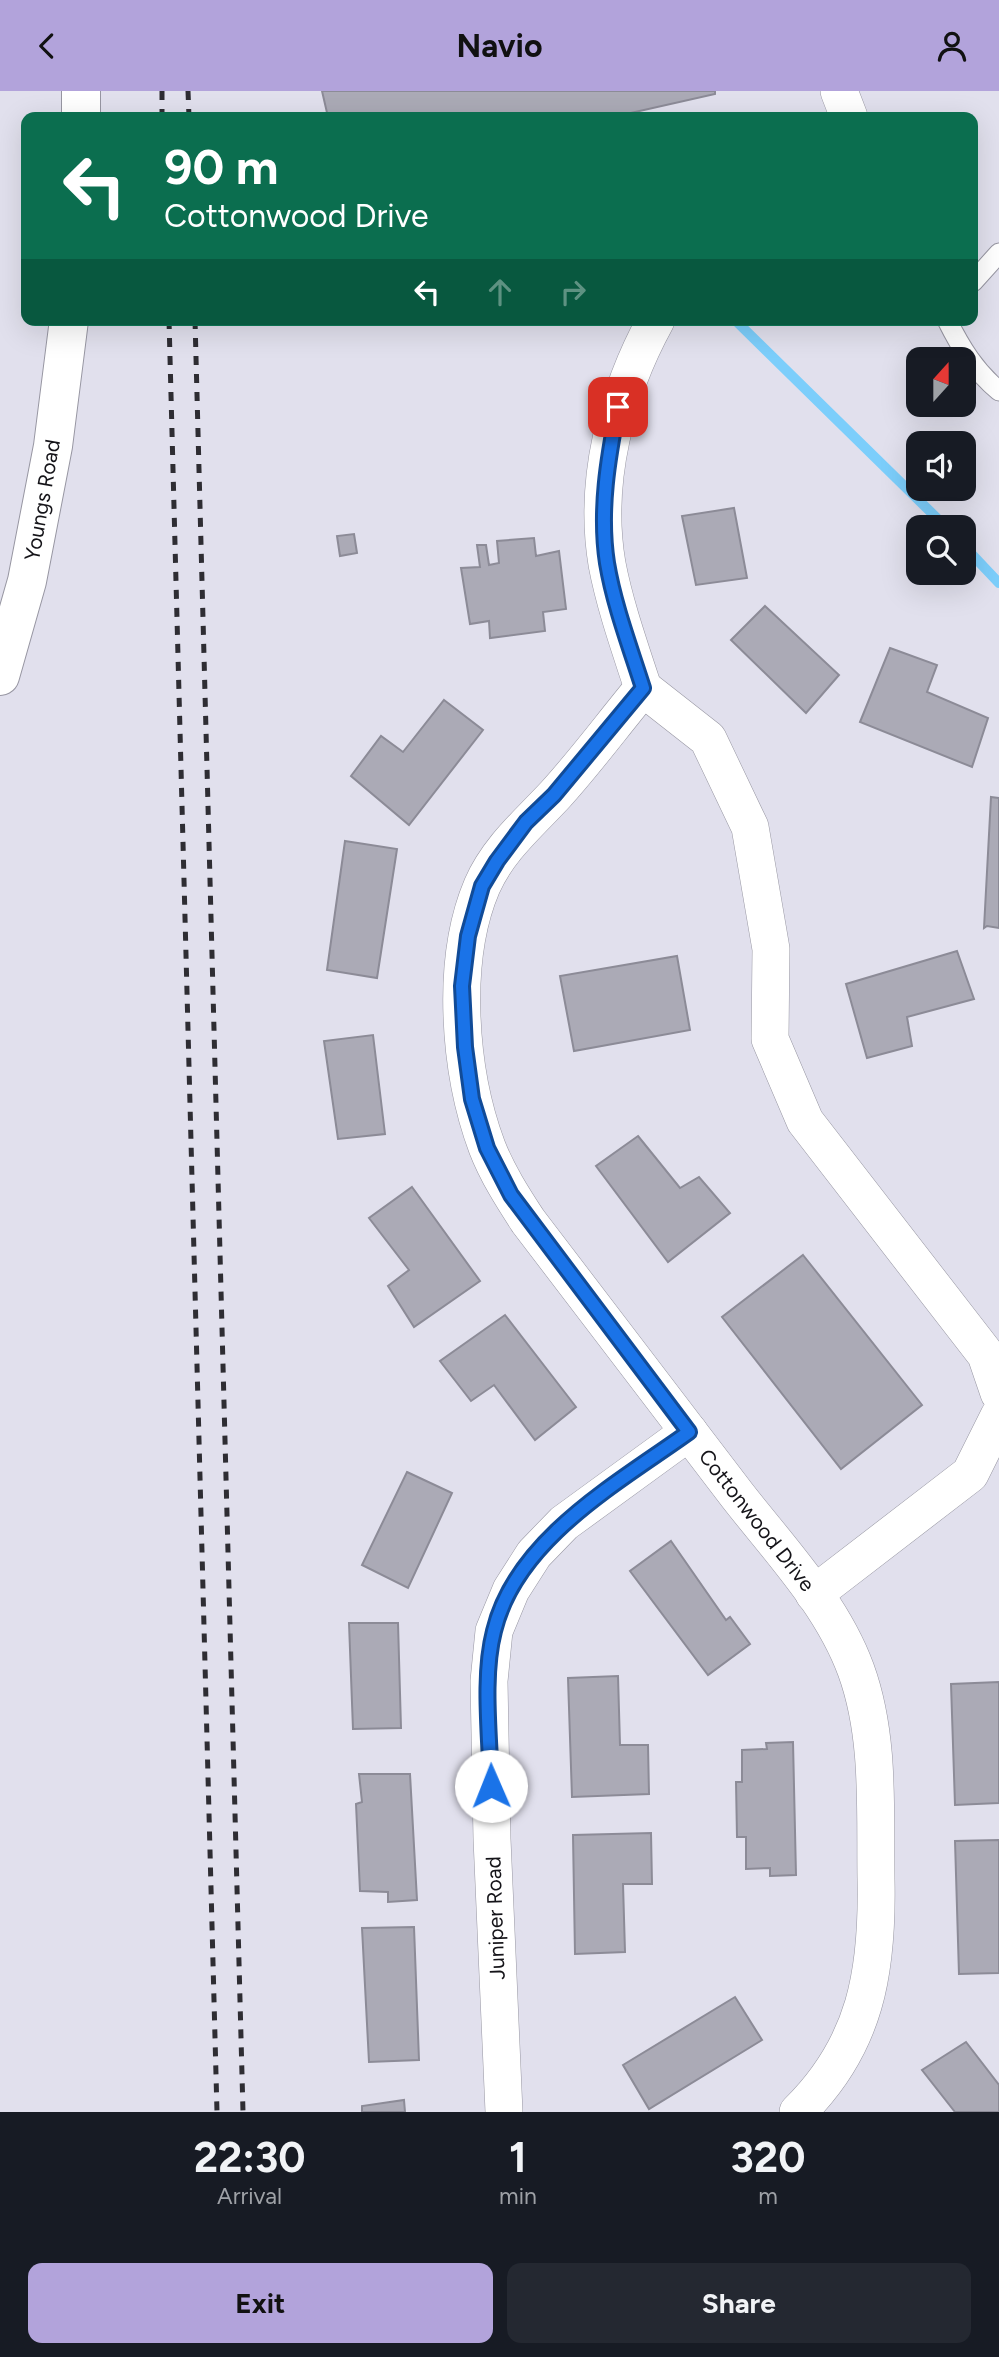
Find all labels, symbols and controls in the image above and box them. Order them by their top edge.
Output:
icon: back [28,27,66,65]
text: Navio [456,27,543,65]
icon: person [933,27,971,65]
text: 90 m [164,137,279,196]
icon: left [49,140,140,231]
text: Cottonwood Drive [164,197,428,235]
icon: left [408,273,446,311]
icon: ahead [481,273,519,311]
icon: right [554,273,592,311]
north arrow [906,347,976,417]
map controls [906,347,976,585]
pin [588,377,648,437]
icon: arrive [599,388,637,426]
button: sound [906,431,976,501]
street label: Youngs Road [19,437,65,563]
button: search [906,515,976,585]
street label: Cottonwood Drive [694,1444,820,1596]
position arrow [454,1749,528,1823]
street label: Juniper Road [480,1856,510,1980]
text: 22:30 [194,2132,305,2183]
text: 1 [509,2132,527,2183]
text: 320 [730,2132,805,2183]
text: Arrival [217,2182,282,2210]
text: min [499,2182,537,2210]
text: m [758,2182,778,2210]
button: Exit [28,2263,493,2343]
button: Share [507,2263,971,2343]

